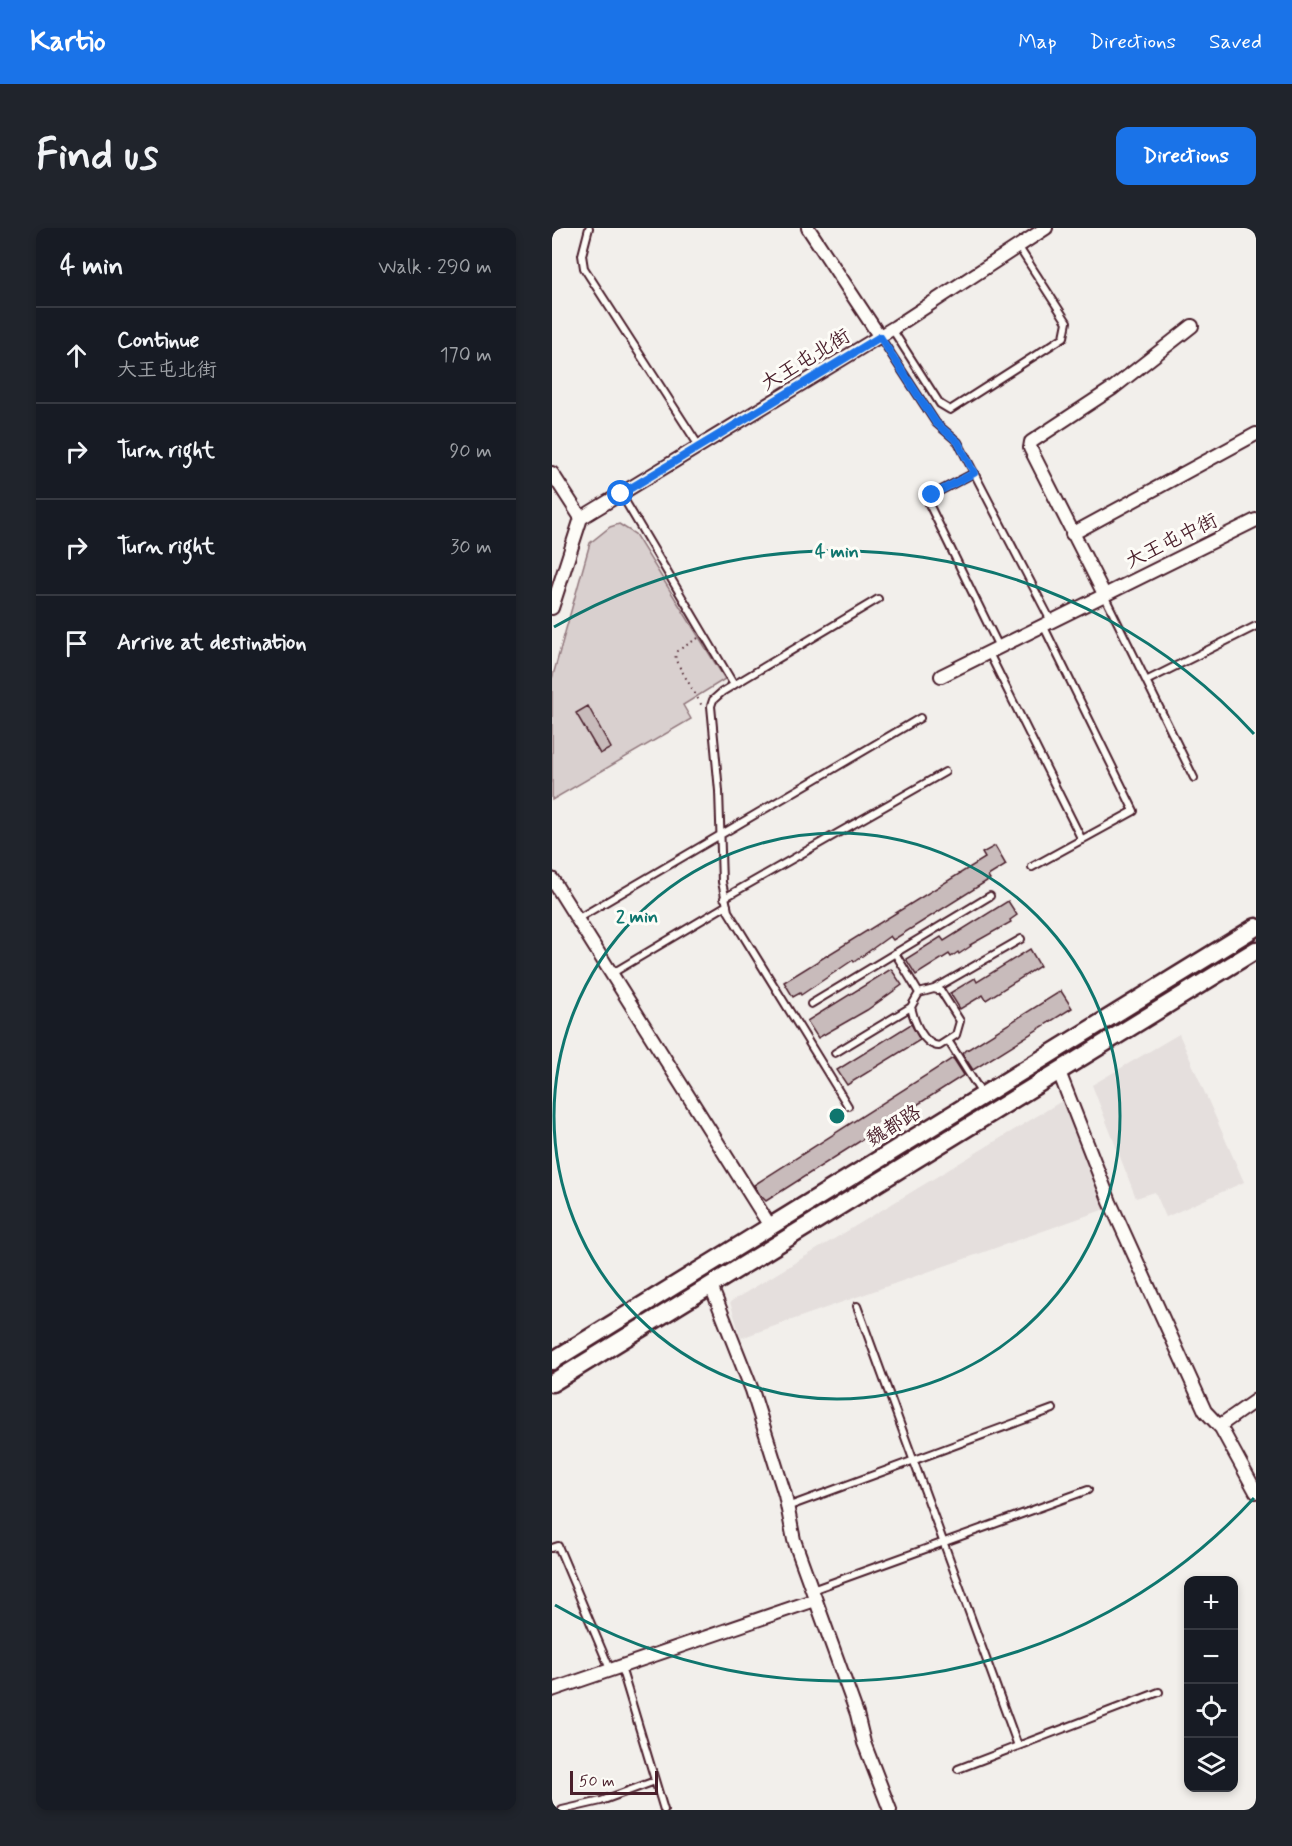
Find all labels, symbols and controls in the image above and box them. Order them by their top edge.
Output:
text: Kartio [30,24,106,61]
text: Map [1018,28,1057,56]
text: Directions [1090,28,1176,56]
text: Saved [1209,28,1262,56]
button: Directions [1116,127,1256,185]
text: Find us [36,129,158,184]
text: 4 min [60,250,123,284]
text: Walk · 290 m [378,254,492,281]
street label: 大王屯北街 [756,323,856,398]
text: Continue [117,327,199,355]
icon: ahead [60,339,93,372]
text: 170 m [440,342,492,369]
text: 大王屯北街 [117,357,217,384]
icon: right [60,435,93,468]
text: Turn right [117,437,215,465]
text: 90 m [449,438,492,465]
route start [607,480,633,506]
route end [918,481,944,507]
street label: 大王屯中街 [1121,507,1223,575]
icon: right [60,531,93,564]
text: Turn right [117,533,215,561]
text: 30 m [450,534,492,561]
text: 4 min [815,540,859,564]
icon: arrive [60,627,93,660]
text: Arrive at destination [117,629,307,657]
text: 2 min [616,905,658,929]
street label: 魏都路 [861,1098,927,1154]
centre of rings [827,1106,847,1126]
map controls [1184,1576,1238,1792]
button: + [1184,1576,1238,1630]
button: − [1184,1630,1238,1684]
button: locate [1184,1684,1238,1738]
button: layers [1184,1738,1238,1792]
scale bar [570,1768,658,1796]
text: 50 m [579,1771,615,1792]

